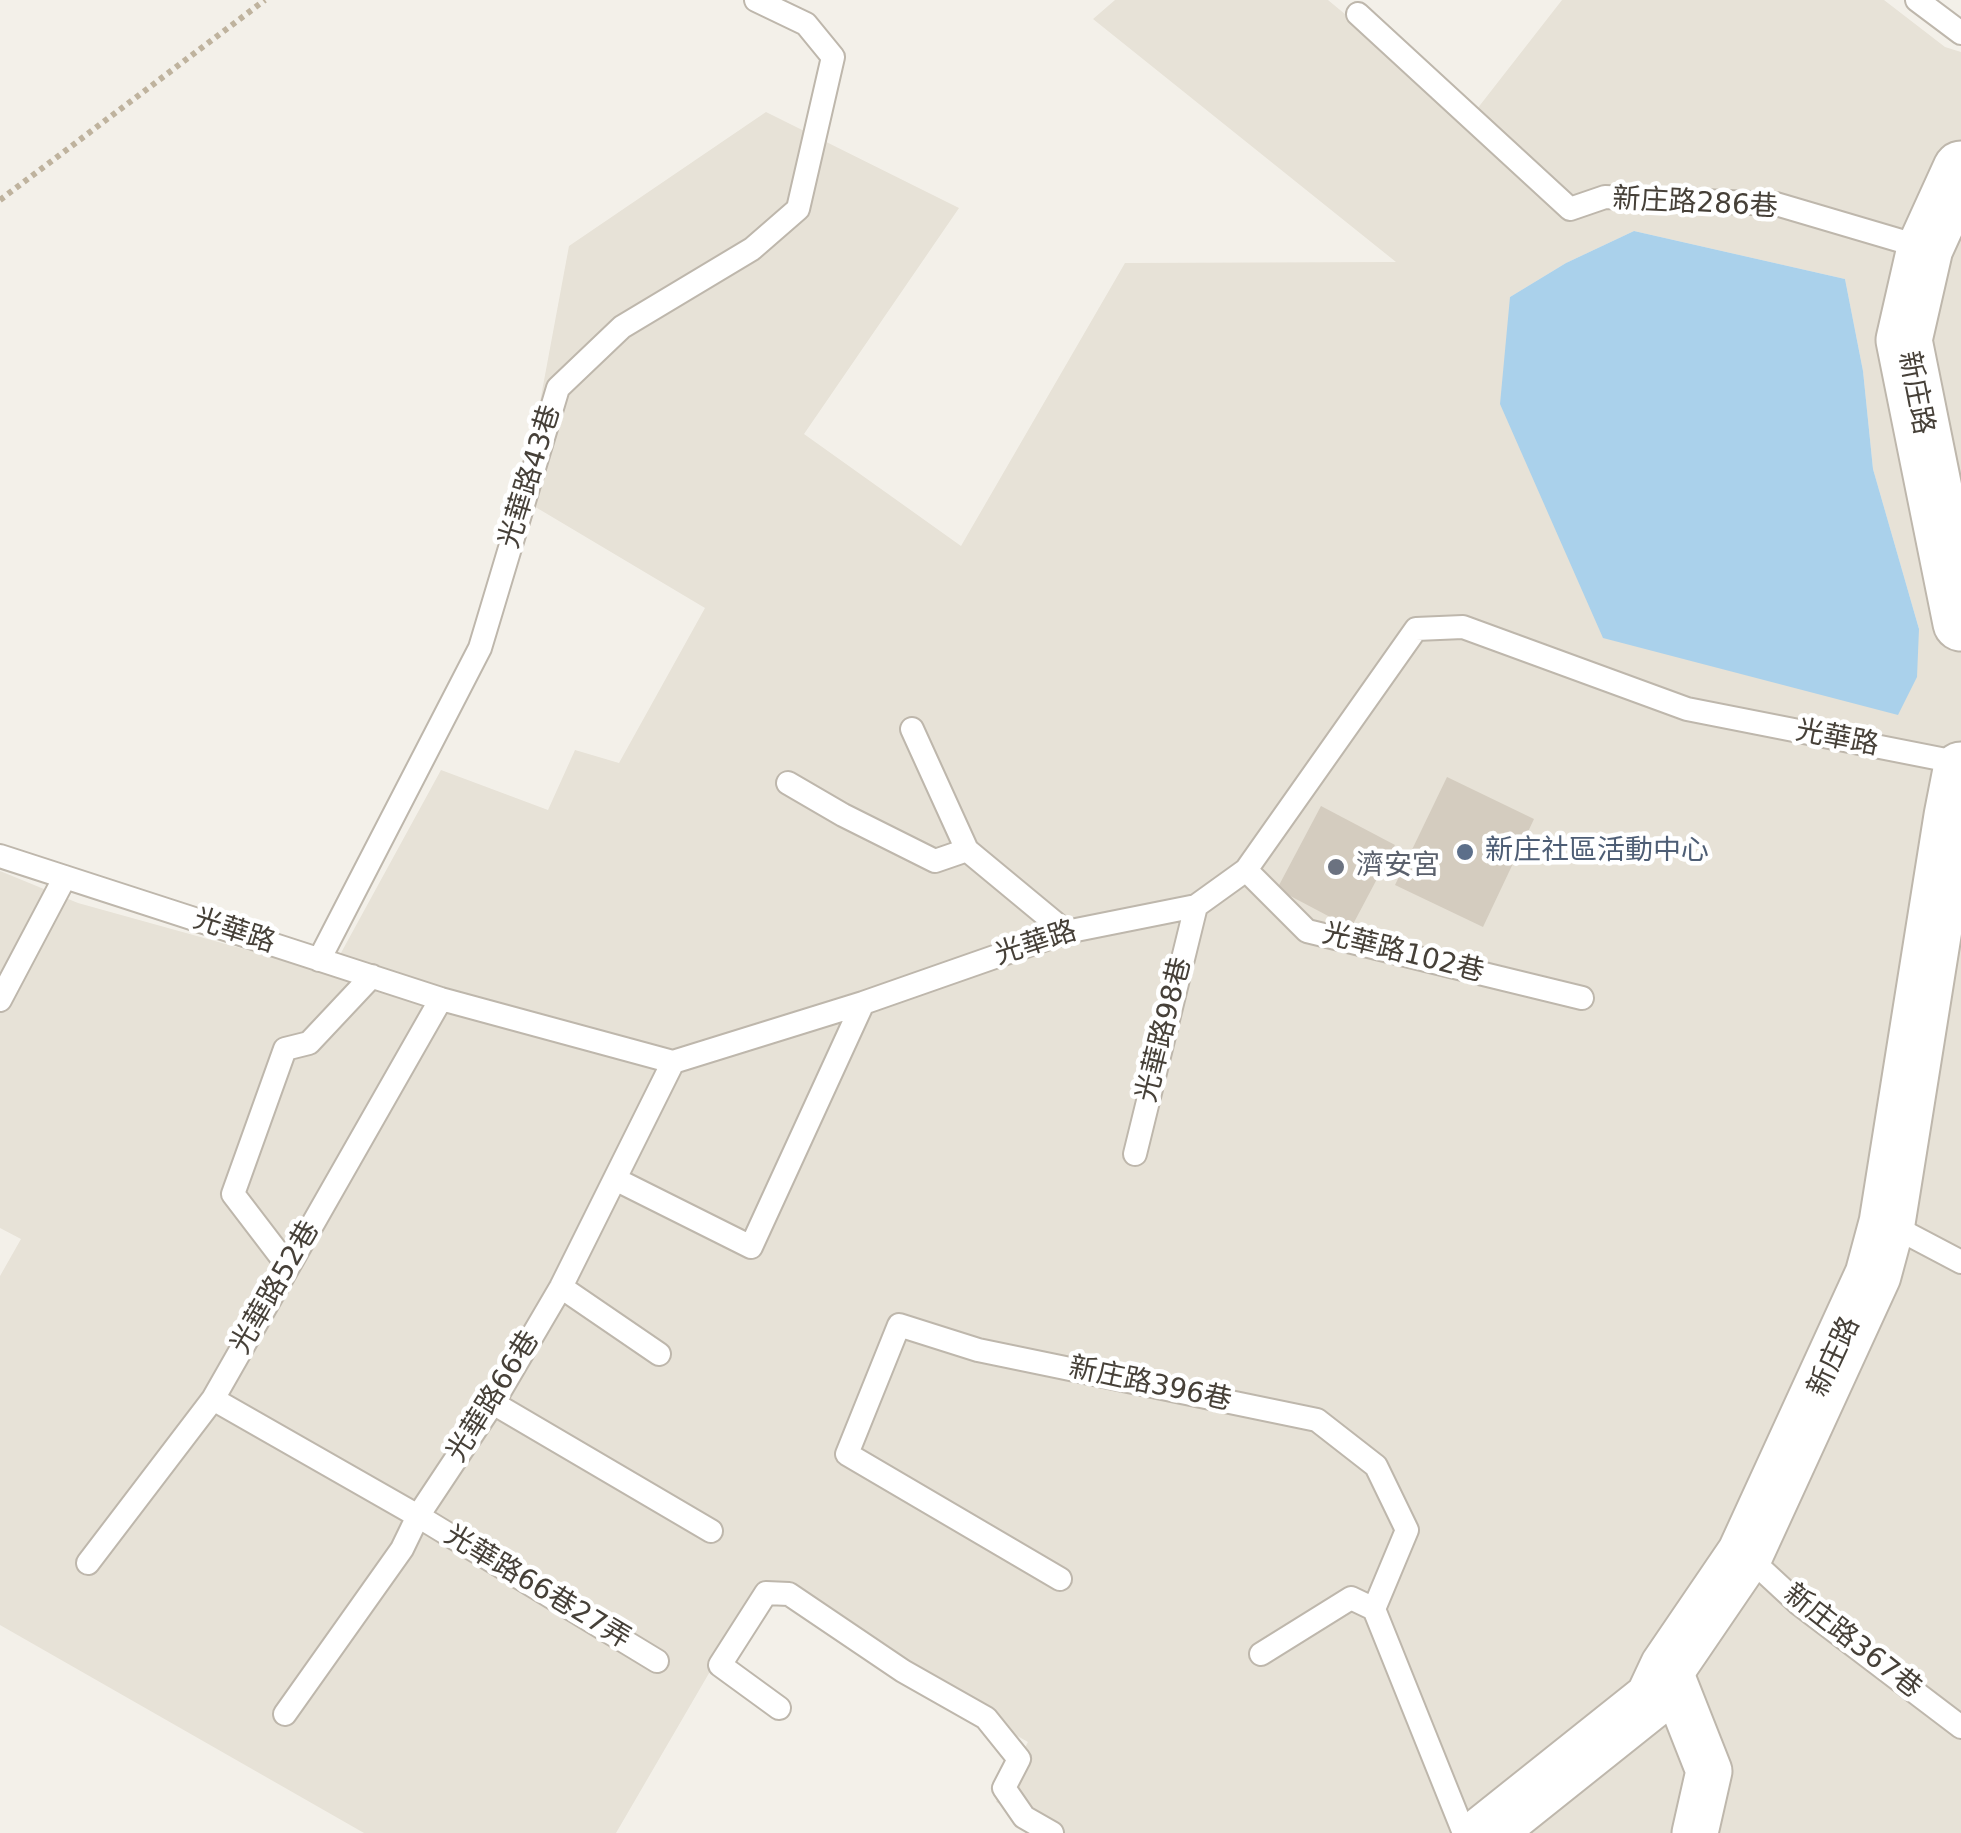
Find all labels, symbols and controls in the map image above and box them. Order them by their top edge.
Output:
street label: 新庄路286巷 [1612,183,1778,225]
street label: 新庄路 [1890,349,1940,437]
street label: 光華路43巷 [493,401,569,553]
street label: 光華路 [1793,714,1881,764]
place label: 新庄社區活動中心 [1485,835,1709,869]
marker: 新庄社區活動中心 [1454,841,1476,863]
place label: 濟安宮 [1356,850,1440,884]
marker: 濟安宮 [1325,856,1347,878]
street label: 光華路 [189,903,279,961]
street label: 光華路 [991,915,1081,973]
street label: 光華路102巷 [1319,918,1487,990]
street label: 光華路98巷 [1131,954,1199,1106]
street label: 光華路52巷 [225,1216,327,1360]
street label: 新庄路 [1802,1312,1868,1402]
street label: 光華路66巷 [441,1325,547,1469]
street label: 新庄路396巷 [1066,1351,1234,1419]
street label: 光華路66巷27弄 [438,1519,636,1657]
street label: 新庄路367巷 [1776,1578,1928,1706]

